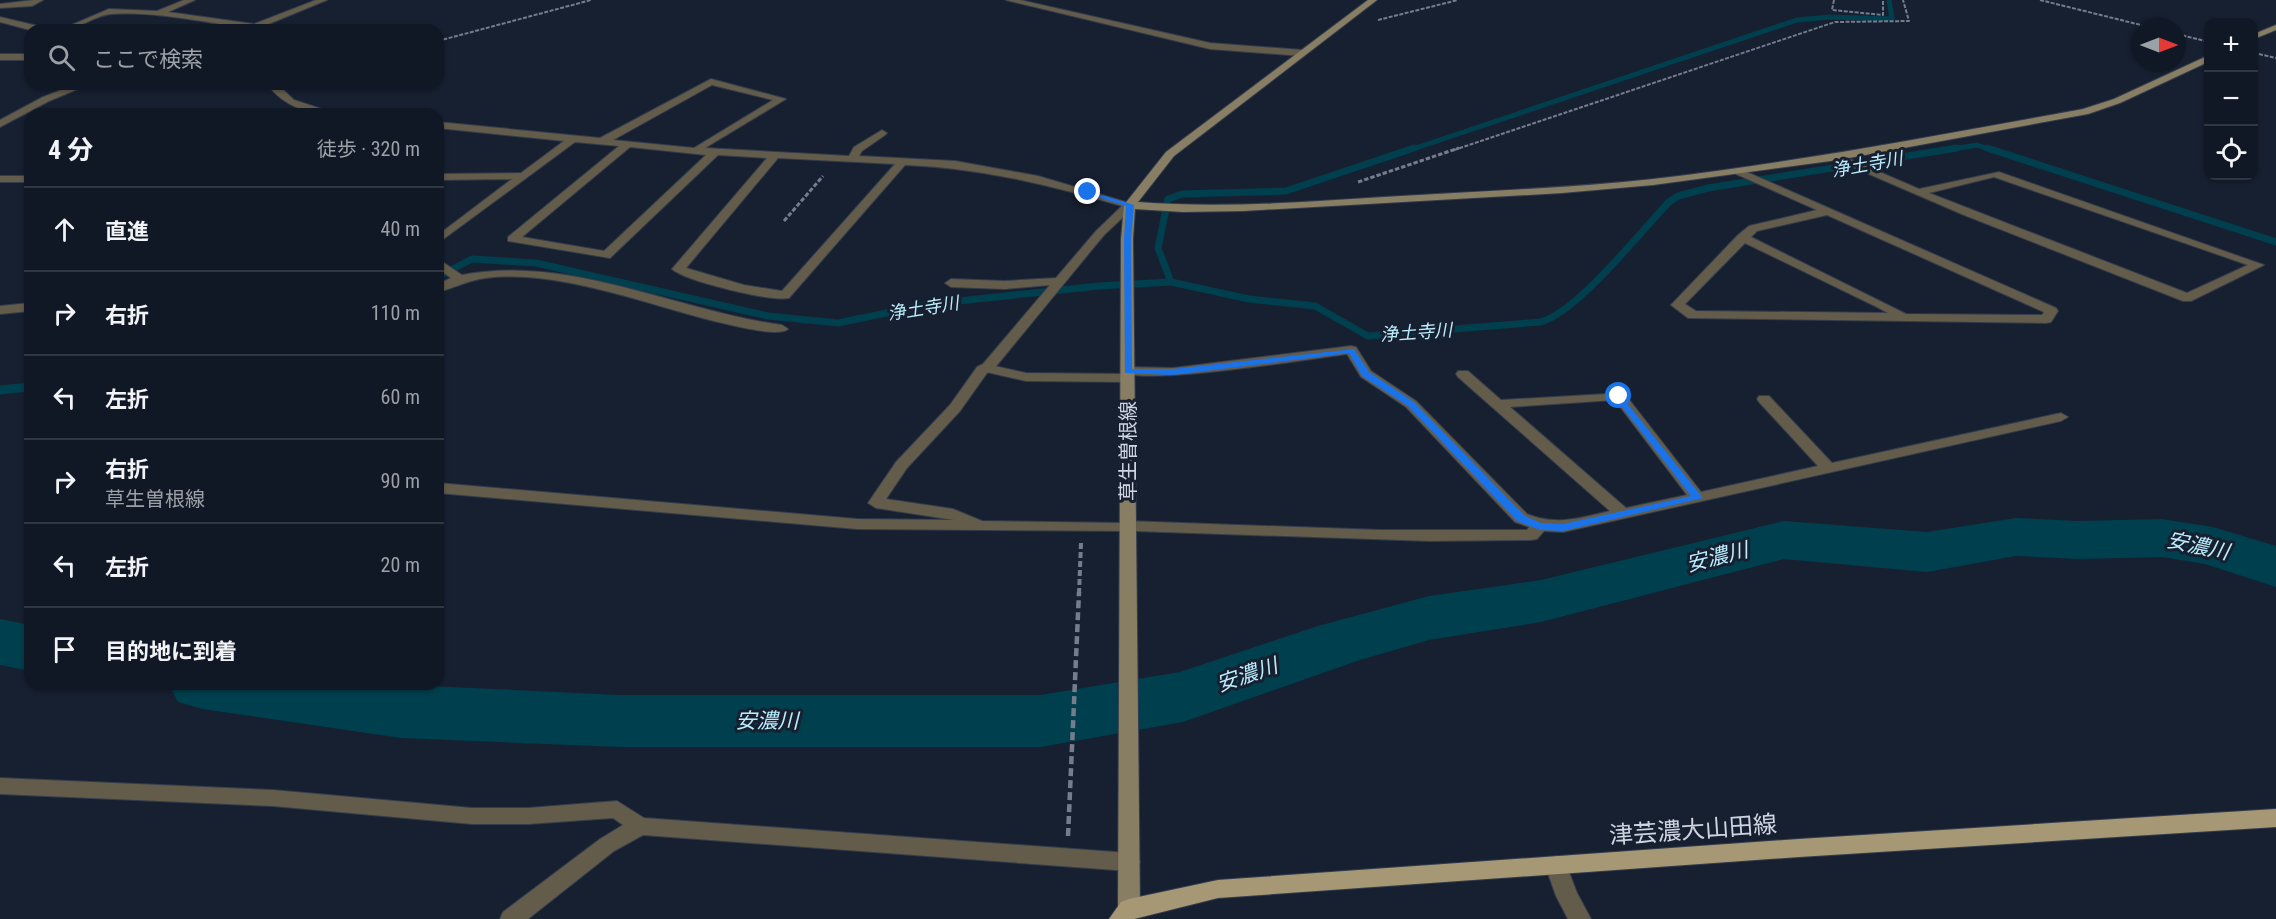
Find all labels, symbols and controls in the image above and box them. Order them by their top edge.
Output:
north arrow [2132,18,2186,72]
map controls [2204,18,2258,180]
button: + [2204,18,2258,72]
search box [24,24,444,90]
icon: search [45,41,78,74]
text: ここで検索 [93,47,203,72]
button: − [2204,72,2258,126]
button: locate [2204,126,2258,180]
text: 4 分 [48,135,93,165]
text: 徒歩 · 320 m [317,137,420,161]
water label: 浄土寺川 [1830,147,1906,181]
route end [1074,178,1100,204]
icon: ahead [48,213,81,246]
text: 40 m [381,217,420,241]
text: 直進 [105,219,149,244]
water label: 浄土寺川 [886,292,962,324]
icon: right [48,297,81,330]
text: 110 m [371,301,420,325]
text: 右折 [105,303,149,328]
water label: 浄土寺川 [1379,319,1455,345]
icon: left [48,381,81,414]
route start [1605,382,1631,408]
text: 60 m [381,385,420,409]
text: 左折 [105,387,149,412]
street label: 草生曽根線 [1116,401,1140,501]
text: 右折 [105,457,149,482]
icon: right [48,465,81,498]
text: 90 m [381,469,420,493]
text: 草生曽根線 [105,487,205,511]
water label: 安濃川 [2165,528,2233,565]
water label: 安濃川 [1684,537,1752,576]
icon: left [48,549,81,582]
text: 20 m [381,553,420,577]
text: 左折 [105,555,149,580]
icon: arrive [48,633,81,666]
text: 目的地に到着 [105,639,237,664]
water label: 安濃川 [1213,653,1283,697]
water label: 安濃川 [736,709,800,733]
street label: 津芸濃大山田線 [1608,810,1778,850]

